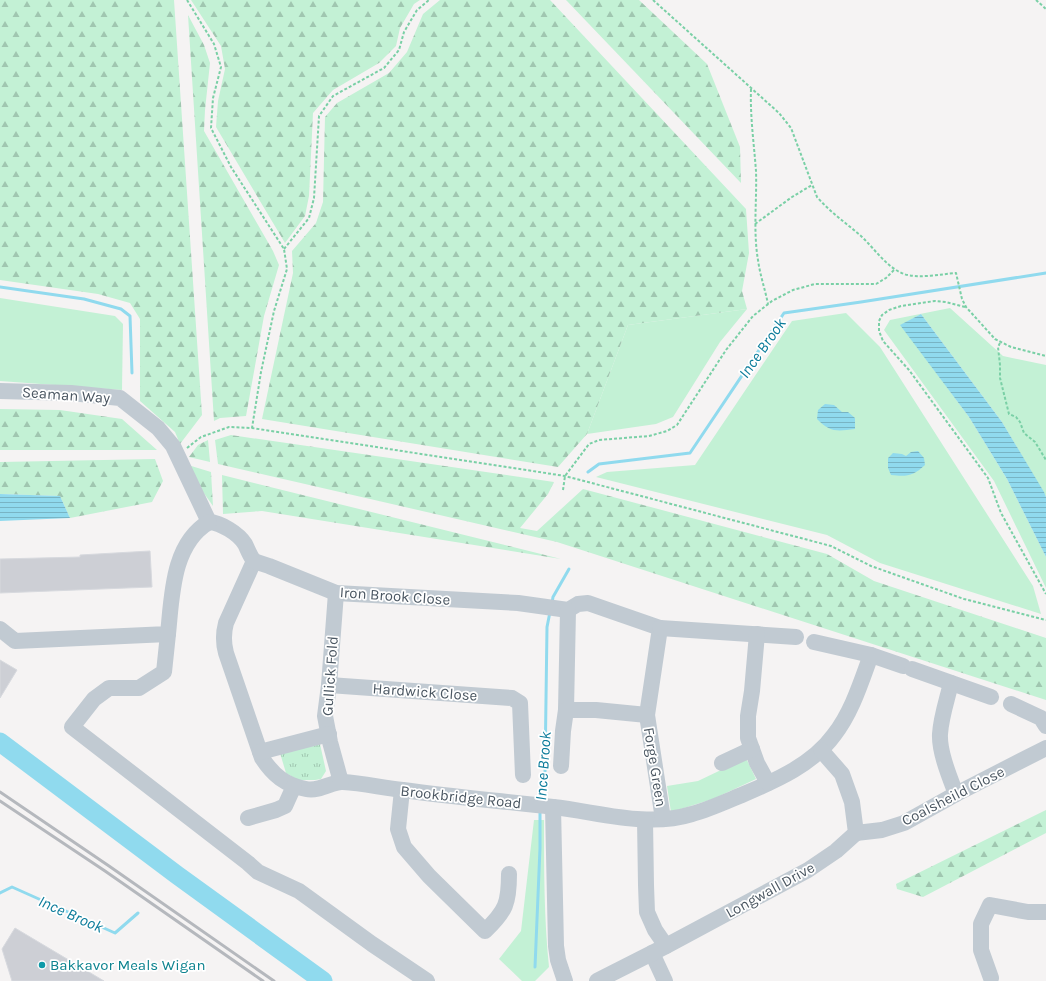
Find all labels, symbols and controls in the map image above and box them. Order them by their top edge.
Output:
water label: Ince Brook [734,313,790,382]
street label: Seaman Way [21,383,111,407]
street label: Iron Brook Close [339,583,451,609]
street label: Gullick Fold [318,635,342,717]
street label: Hardwick Close [372,679,478,705]
street label: Forge Green [640,726,670,808]
water label: Ince Brook [531,730,555,801]
street label: Coalsheild Close [899,762,1007,830]
street label: Brookbridge Road [400,782,522,812]
street label: Longwall Drive [722,858,818,922]
water label: Ince Brook [36,891,107,937]
place label: Bakkavor Meals Wigan [50,956,205,974]
marker: Bakkavor Meals Wigan [37,960,47,970]

